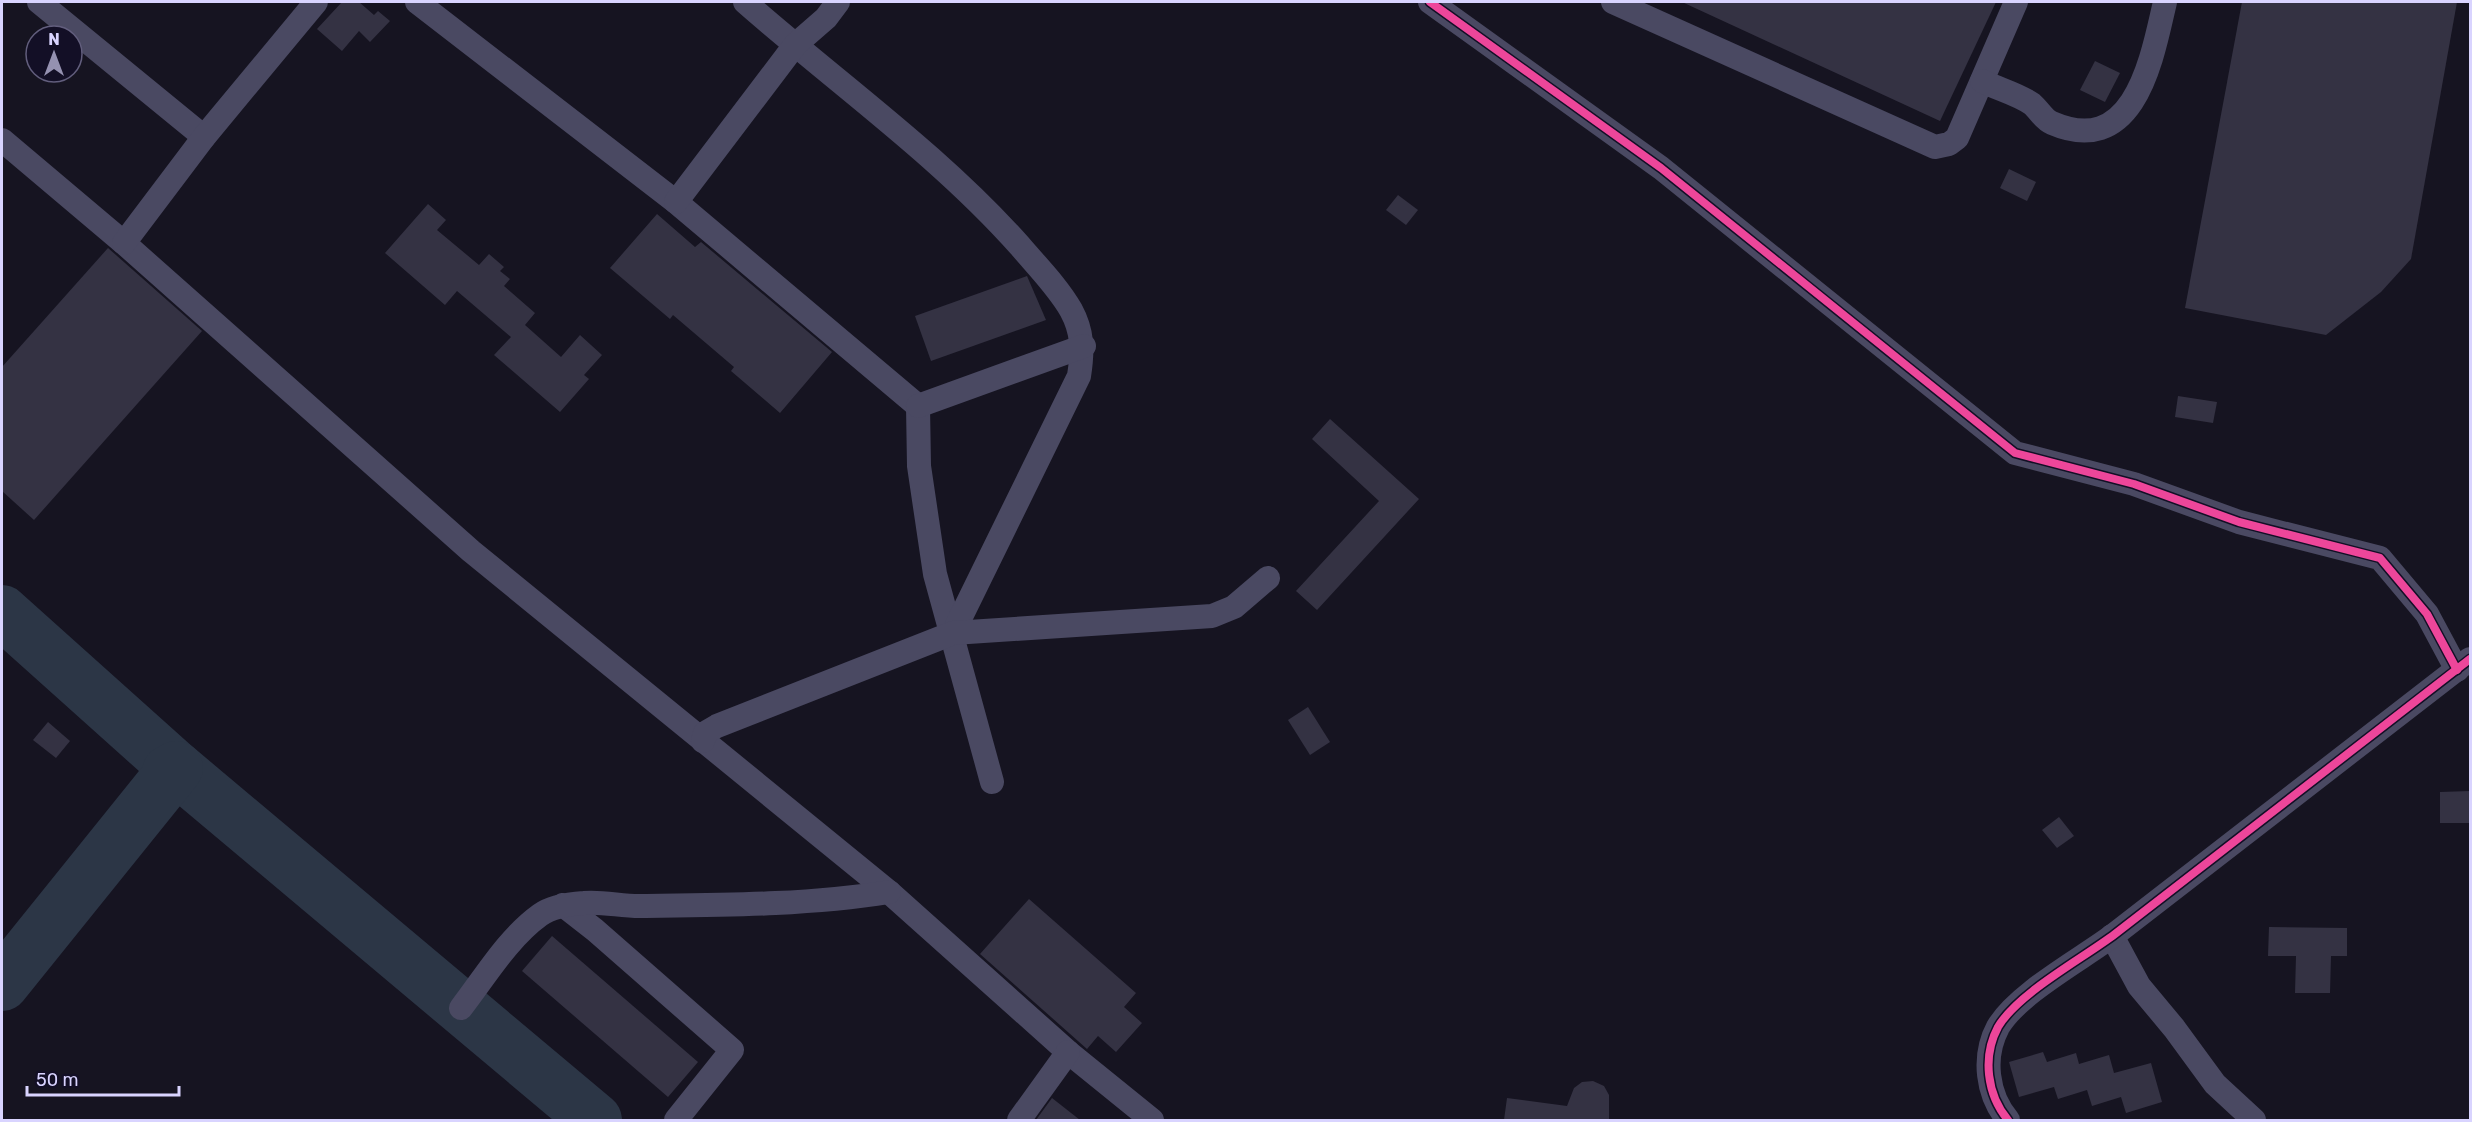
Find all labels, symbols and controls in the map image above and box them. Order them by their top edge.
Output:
north arrow [24,24,84,84]
text: N [48,30,60,49]
scale bar [27,1059,178,1097]
text: 50 m [36,1069,79,1091]

